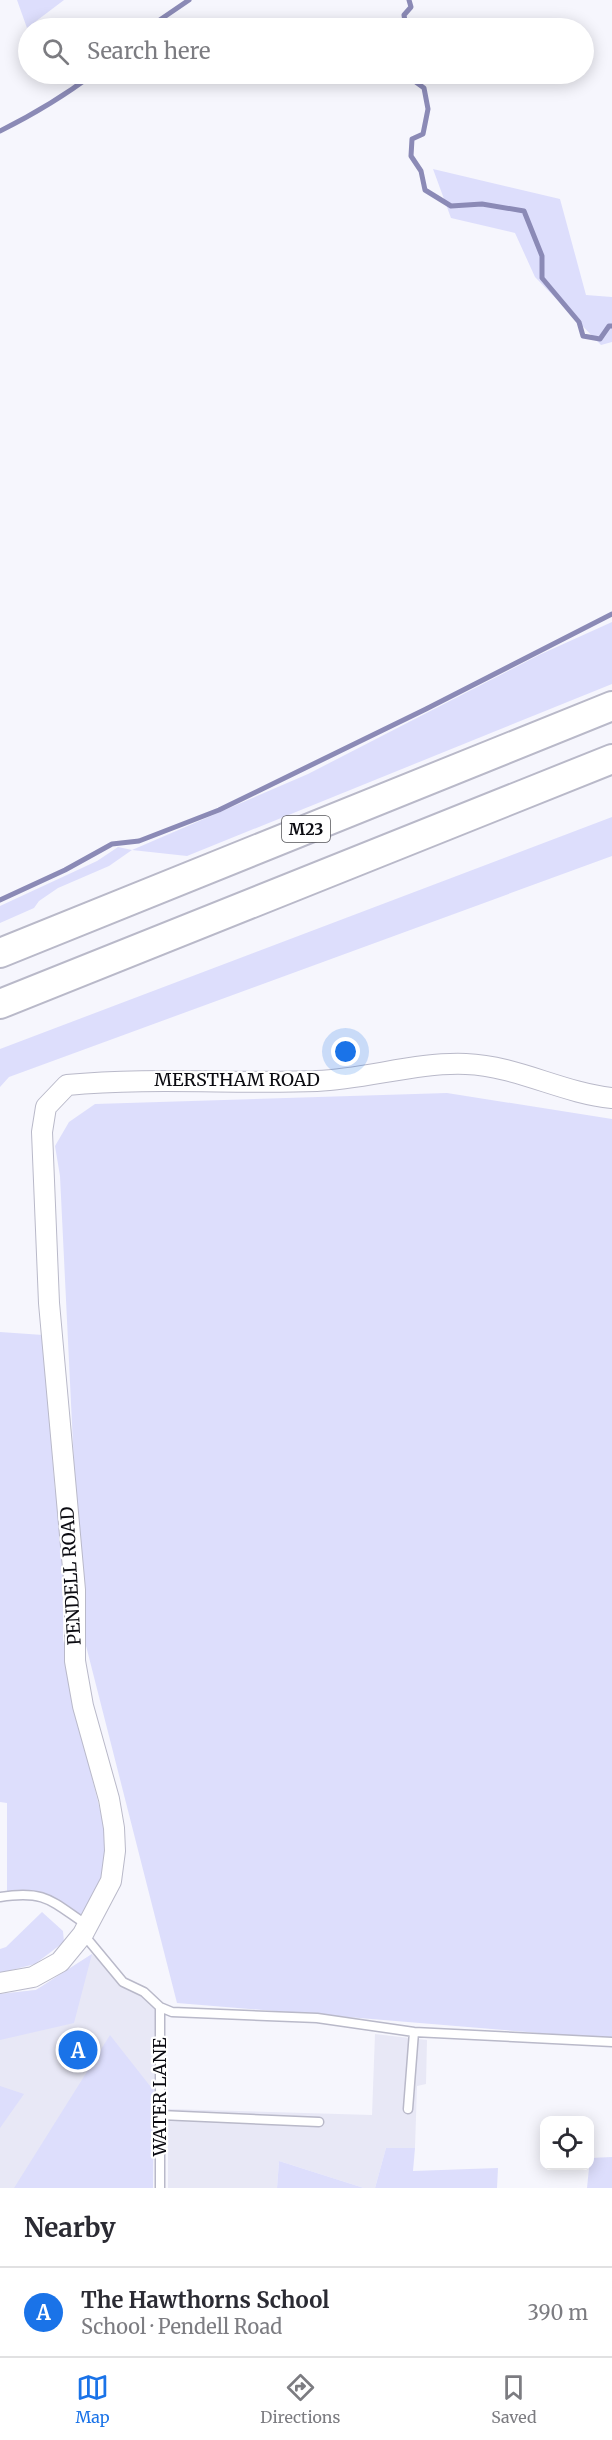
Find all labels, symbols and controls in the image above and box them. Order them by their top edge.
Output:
search box [18,18,594,84]
icon: search [39,35,72,68]
text: Search here [87,37,210,65]
road number: M23 [282,816,330,842]
your location [331,1037,360,1066]
street label: MERSTHAM ROAD [154,1068,320,1091]
street label: PENDELL ROAD [55,1506,86,1646]
pin: A [58,2028,98,2072]
street label: WATER LANE [148,2037,171,2157]
map controls [540,2116,594,2170]
button: locate [540,2116,594,2170]
text: Nearby [24,2211,116,2244]
text: The Hawthorns School [81,2286,329,2314]
text: A [36,2300,51,2325]
text: 390 m [528,2300,588,2325]
text: School · Pendell Road [81,2314,282,2339]
tab: Map [75,2371,110,2427]
tab: Directions [260,2371,340,2427]
tab: Saved [491,2371,537,2427]

